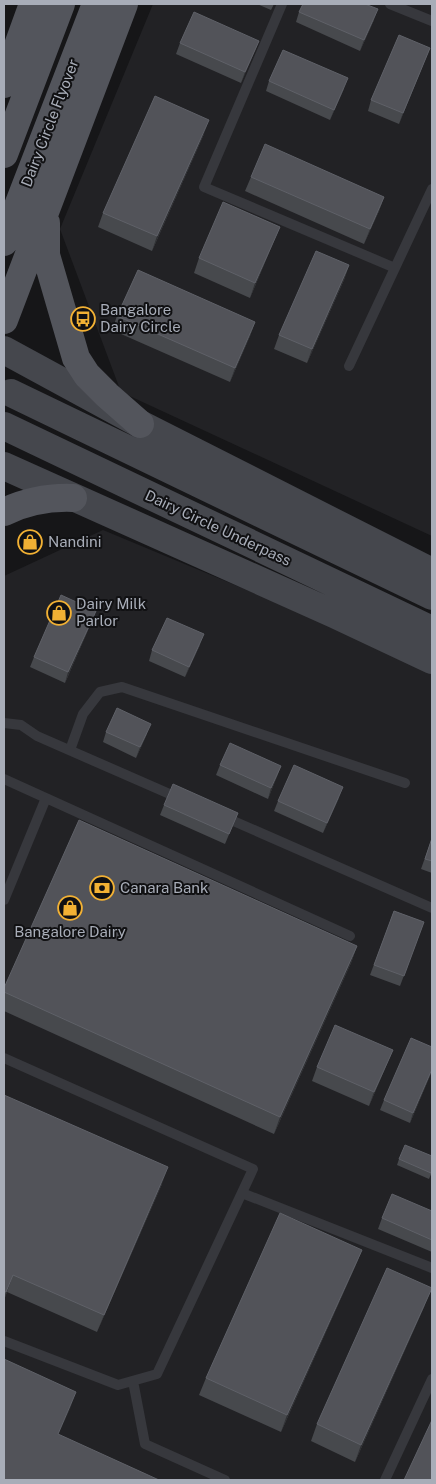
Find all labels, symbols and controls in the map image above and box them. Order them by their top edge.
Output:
street label: Dairy Circle Flyover [17,56,82,189]
place label: Bangalore Dairy Circle [100,301,181,335]
bus stop icon: Bangalore Dairy Circle [70,306,96,332]
street label: Dairy Circle Underpass [143,486,294,569]
shop icon: Nandini [17,529,43,555]
place label: Nandini [48,533,101,550]
place label: Dairy Milk Parlor [76,595,146,629]
shop icon: Dairy Milk Parlor [46,600,72,626]
bank icon: Canara Bank [89,875,115,901]
place label: Canara Bank [120,879,208,896]
shop icon: Bangalore Dairy [57,895,83,921]
place label: Bangalore Dairy [14,923,126,940]

